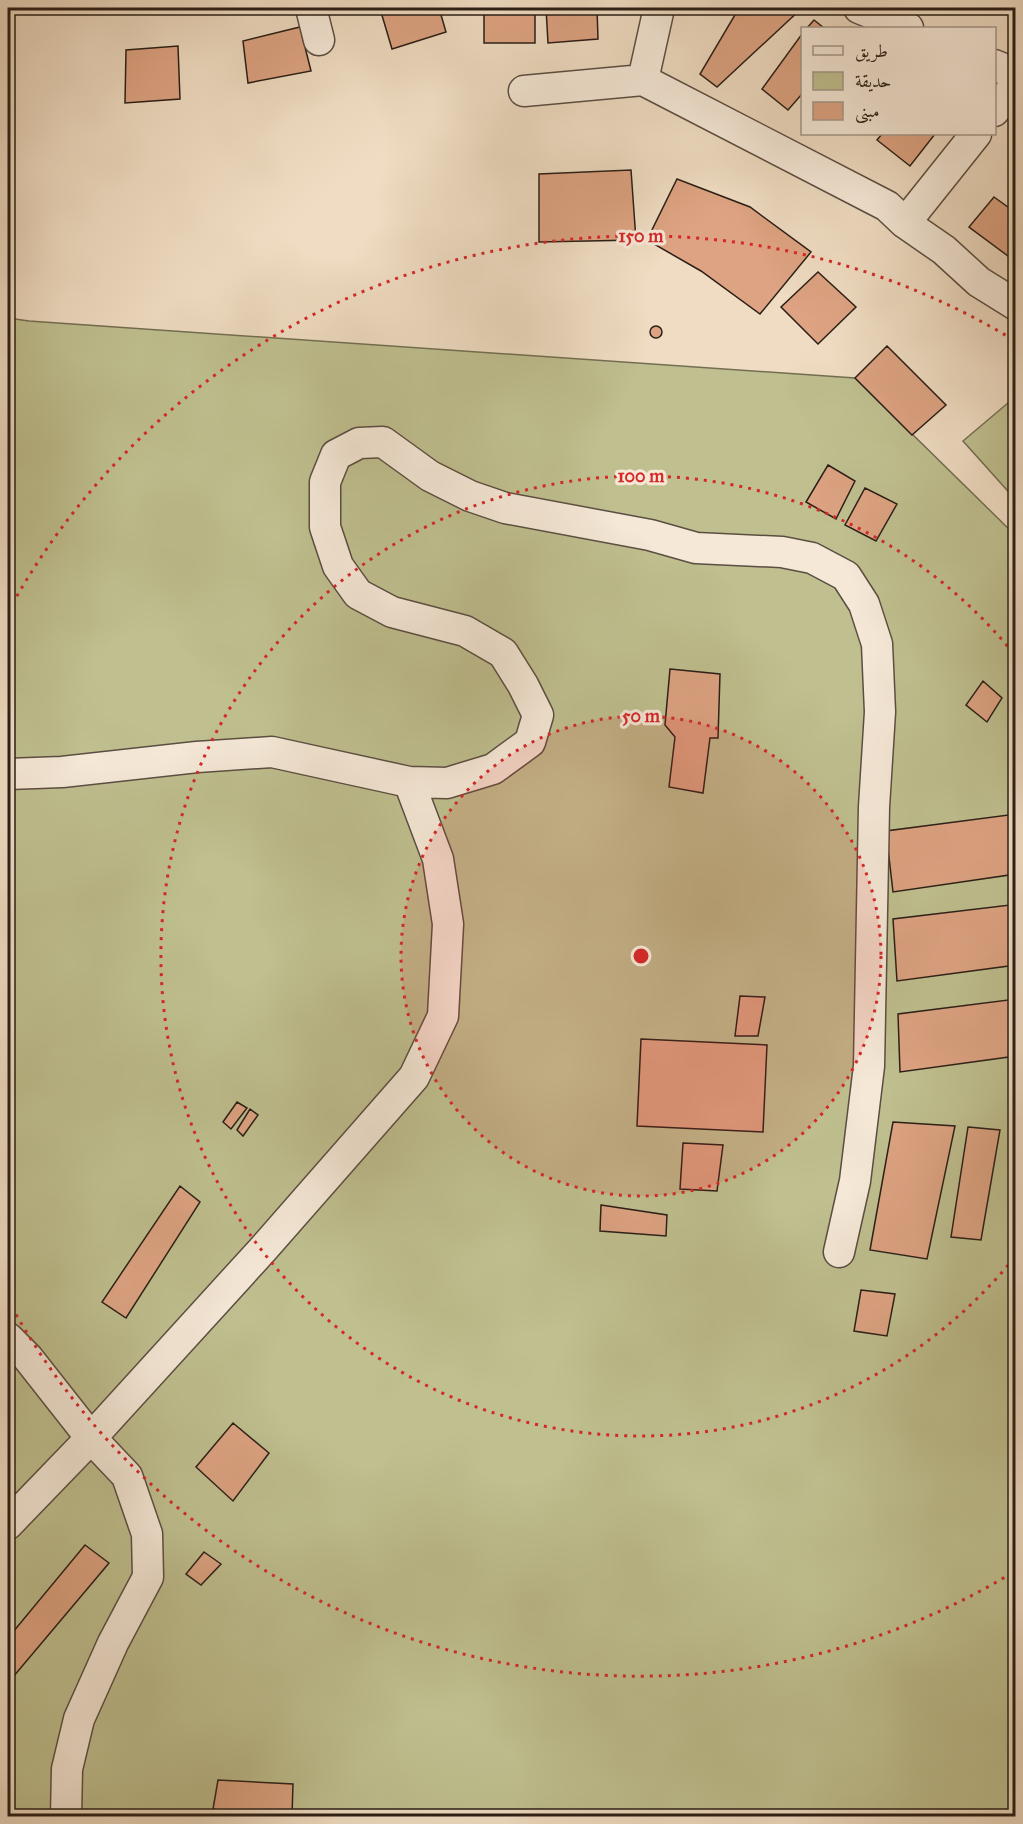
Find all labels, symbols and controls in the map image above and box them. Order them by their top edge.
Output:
legend [801,27,996,135]
text: طريق [855,40,888,63]
text: حديقة [855,70,891,92]
text: مبنى [855,100,880,124]
text: 150 m [619,225,664,247]
text: 100 m [618,465,665,487]
text: 50 m [622,705,661,727]
centre of rings [631,946,651,966]

